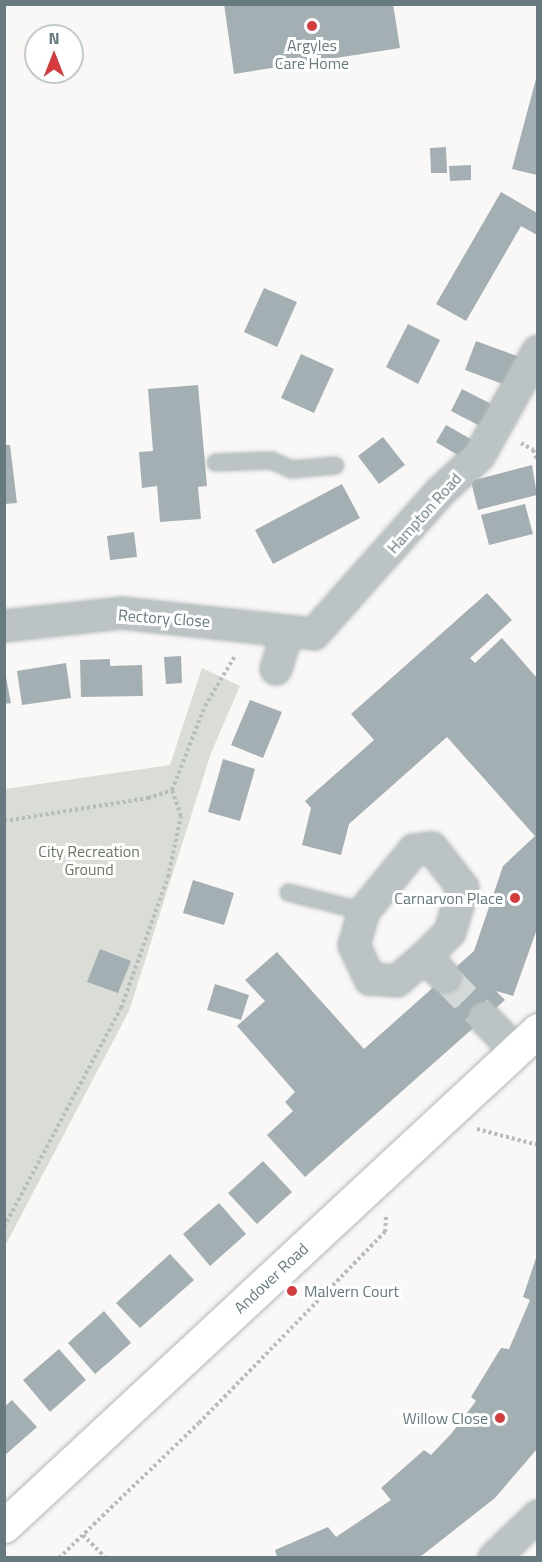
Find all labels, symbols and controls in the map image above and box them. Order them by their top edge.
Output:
marker: Argyles Care Home [305,19,319,33]
north arrow [24,24,84,84]
text: N [48,26,60,50]
place label: Argyles Care Home [275,35,349,73]
street label: Hampton Road [383,469,465,557]
street label: Rectory Close [117,605,211,631]
park label: City Recreation Ground [38,841,140,879]
place label: Carnarvon Place [394,888,503,908]
marker: Carnarvon Place [508,891,522,905]
street label: Andover Road [230,1239,312,1317]
place label: Malvern Court [304,1281,399,1301]
marker: Malvern Court [285,1284,299,1298]
place label: Willow Close [402,1408,488,1428]
marker: Willow Close [493,1411,507,1425]

